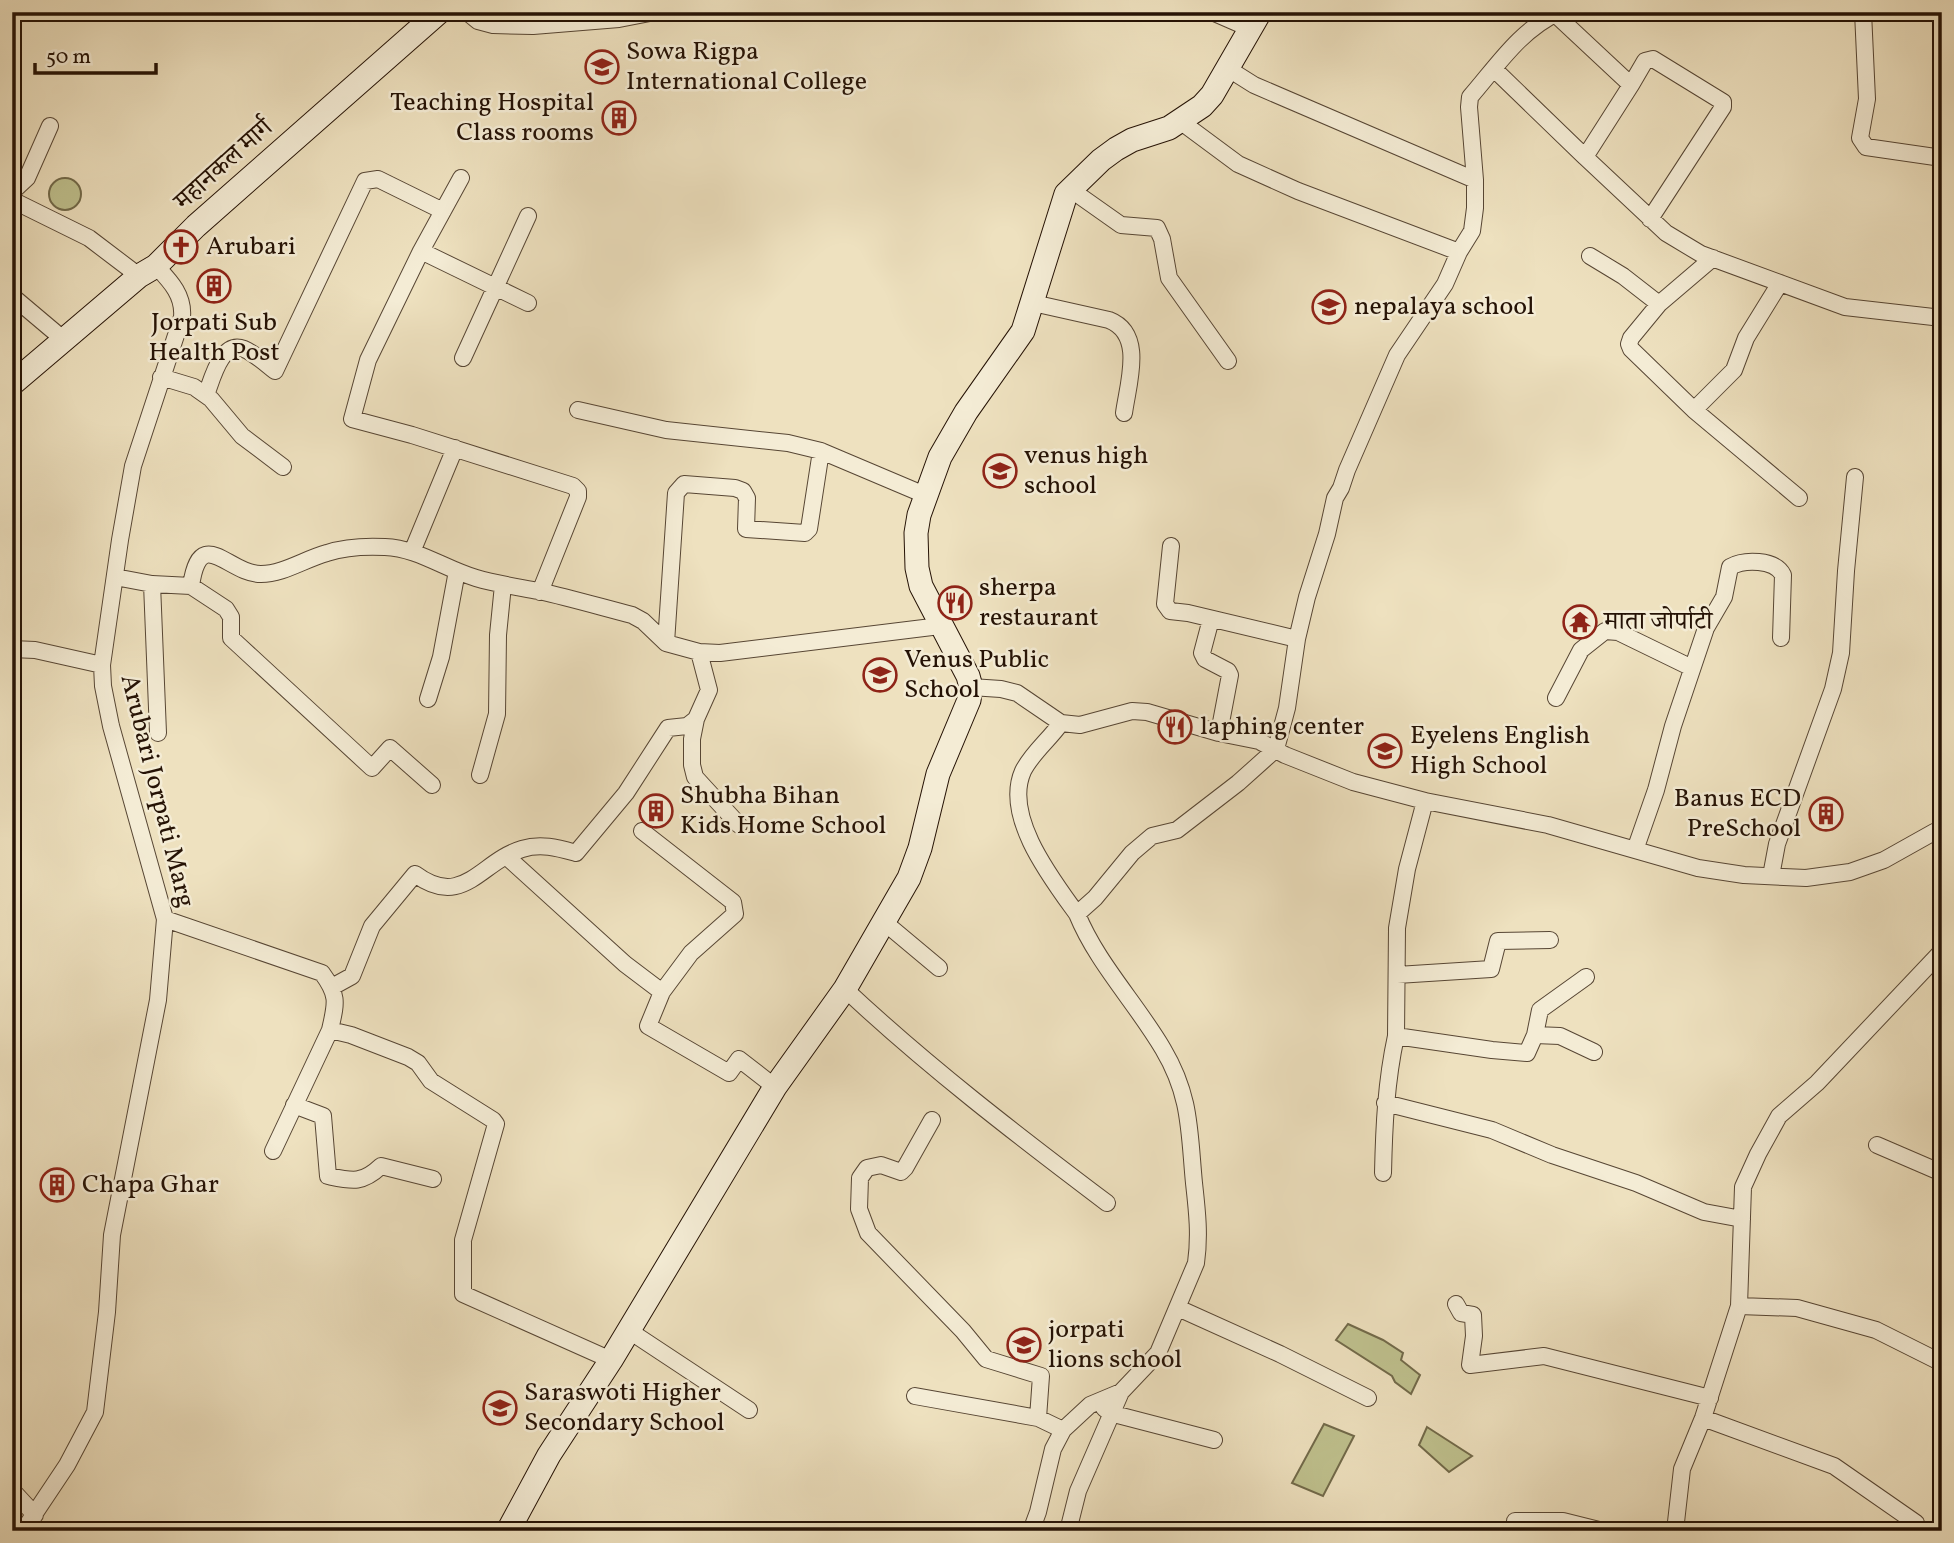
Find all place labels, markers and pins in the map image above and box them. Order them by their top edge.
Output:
place label: Sowa Rigpa International College [626,34,867,100]
school or university icon: Sowa Rigpa International College [583,48,621,86]
place label: Teaching Hospital Class rooms [390,85,594,151]
building icon: Teaching Hospital Class rooms [600,99,638,137]
church icon: Arubari [162,228,200,266]
place label: Arubari [206,229,296,265]
building icon: Jorpati Sub Health Post [195,267,233,305]
school or university icon: nepalaya school [1310,288,1348,326]
place label: nepalaya school [1354,289,1535,325]
place label: Jorpati Sub Health Post [148,305,280,371]
place label: venus high school [1024,438,1148,504]
school or university icon: venus high school [981,452,1019,490]
place label: sherpa restaurant [979,570,1099,636]
restaurant icon: sherpa restaurant [936,584,974,622]
temple icon: माता जोर्पाटी [1561,603,1599,641]
place label: माता जोर्पाटी [1602,604,1714,640]
place label: Venus Public School [904,642,1049,708]
school or university icon: Venus Public School [861,656,899,694]
restaurant icon: laphing center [1156,708,1194,746]
place label: laphing center [1200,709,1364,745]
place label: Eyelens English High School [1410,718,1590,784]
school or university icon: Eyelens English High School [1366,732,1404,770]
place label: Shubha Bihan Kids Home School [680,778,886,844]
place label: Banus ECD PreSchool [1674,781,1801,847]
building icon: Shubha Bihan Kids Home School [637,792,675,830]
building icon: Banus ECD PreSchool [1807,795,1845,833]
building icon: Chapa Ghar [38,1166,76,1204]
place label: Chapa Ghar [82,1167,219,1203]
place label: jorpati lions school [1048,1312,1182,1378]
school or university icon: jorpati lions school [1005,1326,1043,1364]
place label: Saraswoti Higher Secondary School [524,1375,725,1441]
school or university icon: Saraswoti Higher Secondary School [481,1389,519,1427]

